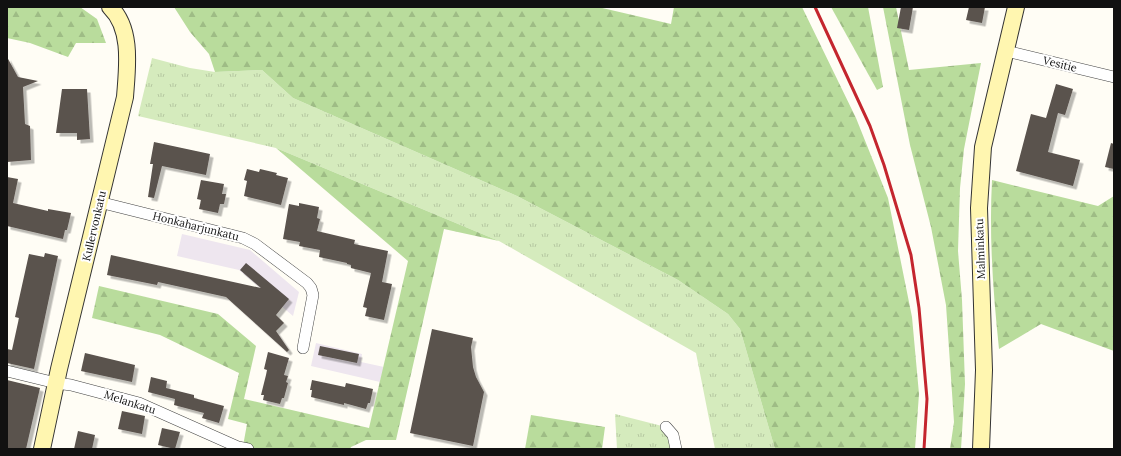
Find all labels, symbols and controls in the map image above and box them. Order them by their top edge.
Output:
street label: Vesitie [1041,53,1078,75]
street label: Kullervonkatu [79,189,109,263]
street label: Honkaharjunkatu [151,209,241,244]
street label: Malminkatu [972,218,988,280]
street label: Melankatu [102,387,158,417]

